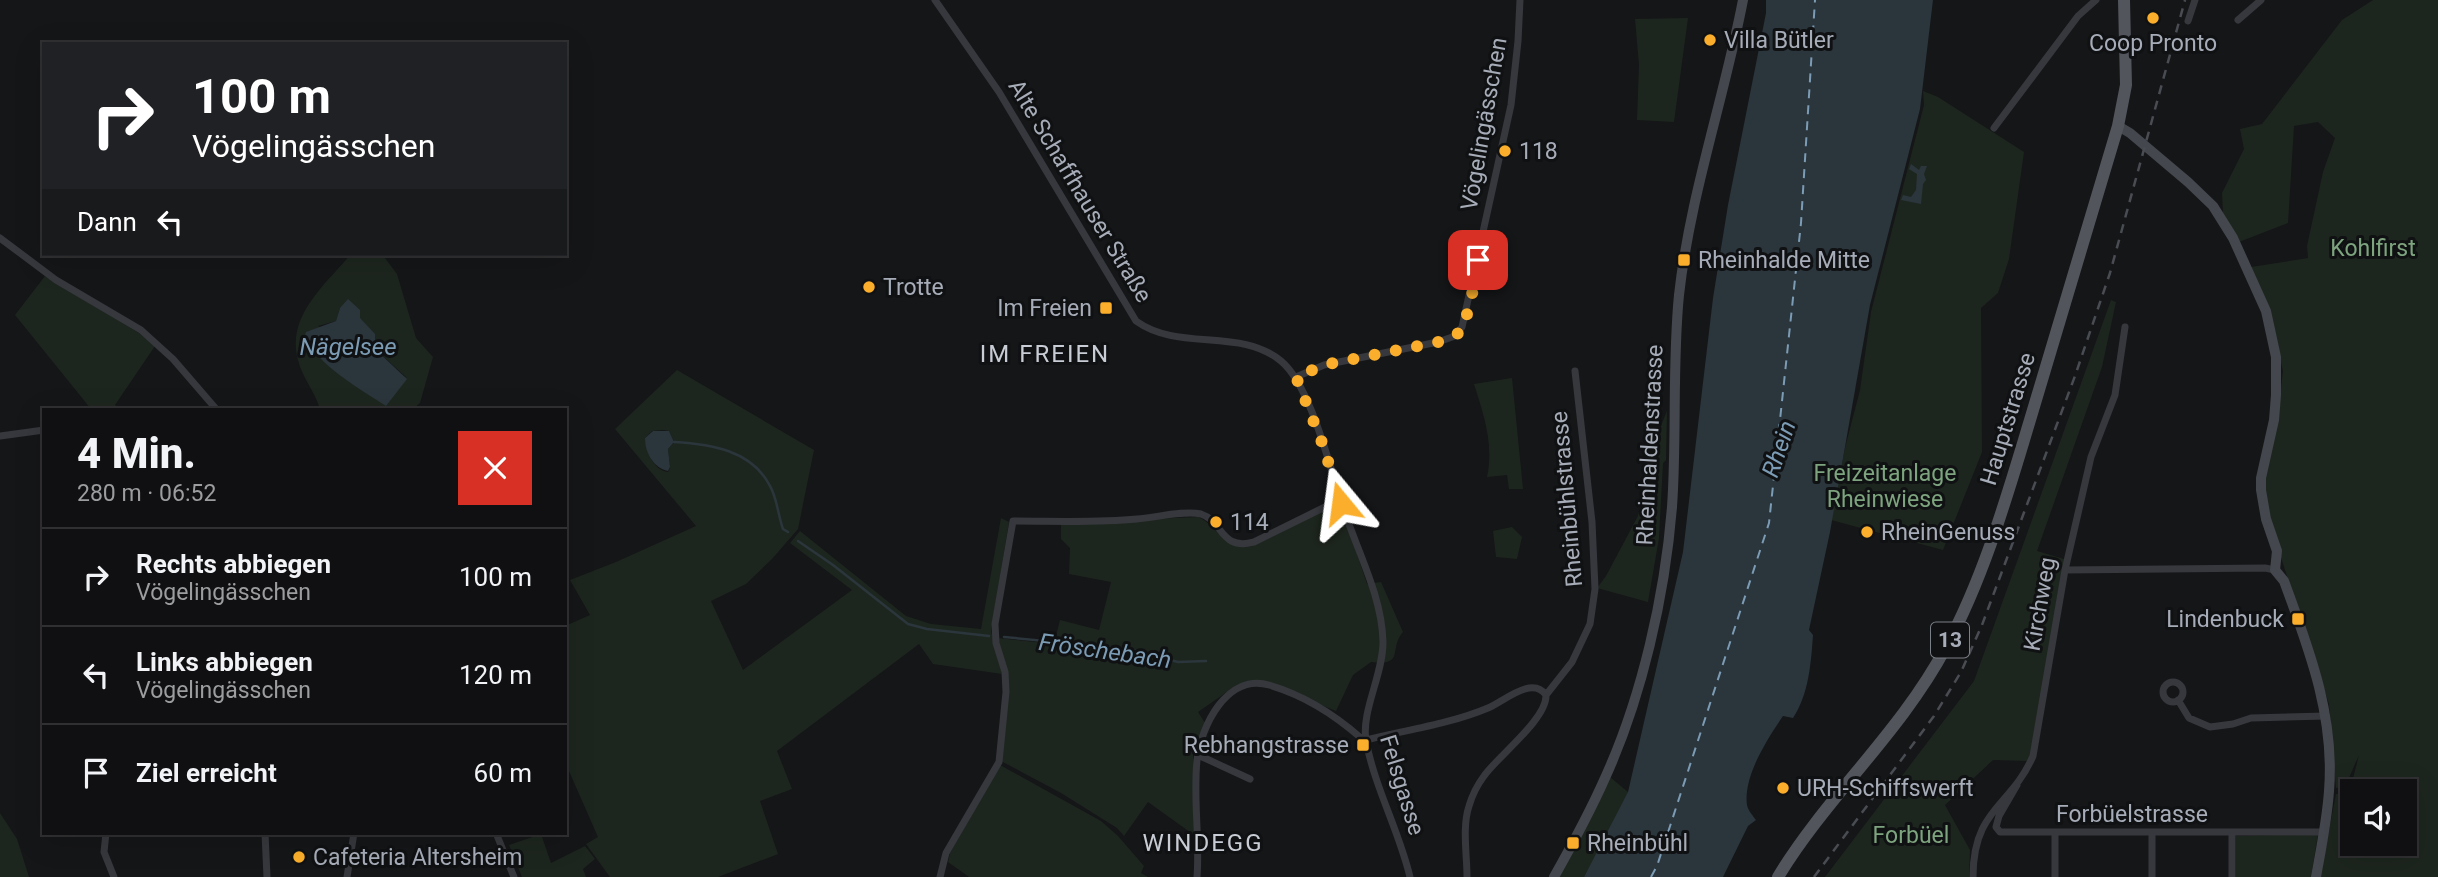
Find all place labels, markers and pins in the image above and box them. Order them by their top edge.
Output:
marker: Coop Pronto [2145,10,2161,26]
place label: Villa Bütler [1724,27,1834,54]
place label: Coop Pronto [2089,30,2217,57]
marker: Villa Bütler [1702,32,1718,48]
place label: 118 [1519,138,1558,165]
marker: 118 [1497,143,1513,159]
pin [1448,230,1508,290]
place label: Rheinhalde Mitte [1698,247,1870,274]
marker: Rheinhalde Mitte [1676,252,1692,268]
place label: Trotte [883,274,944,301]
marker: Trotte [861,279,877,295]
place label: Im Freien [997,295,1092,322]
marker: Im Freien [1098,300,1114,316]
place label: 114 [1230,509,1269,536]
marker: 114 [1208,514,1224,530]
place label: RheinGenuss [1881,519,2015,546]
marker: RheinGenuss [1859,524,1875,540]
place label: Lindenbuck [2166,606,2284,633]
marker: Lindenbuck [2290,611,2306,627]
place label: Rebhangstrasse [1184,732,1349,759]
marker: Rebhangstrasse [1355,737,1371,753]
place label: URH-Schiffswerft [1797,775,1974,802]
marker: URH-Schiffswerft [1775,780,1791,796]
place label: Rheinbühl [1587,830,1688,857]
marker: Rheinbühl [1565,835,1581,851]
place label: Cafeteria Altersheim [313,844,522,871]
marker: Cafeteria Altersheim [291,849,307,865]

